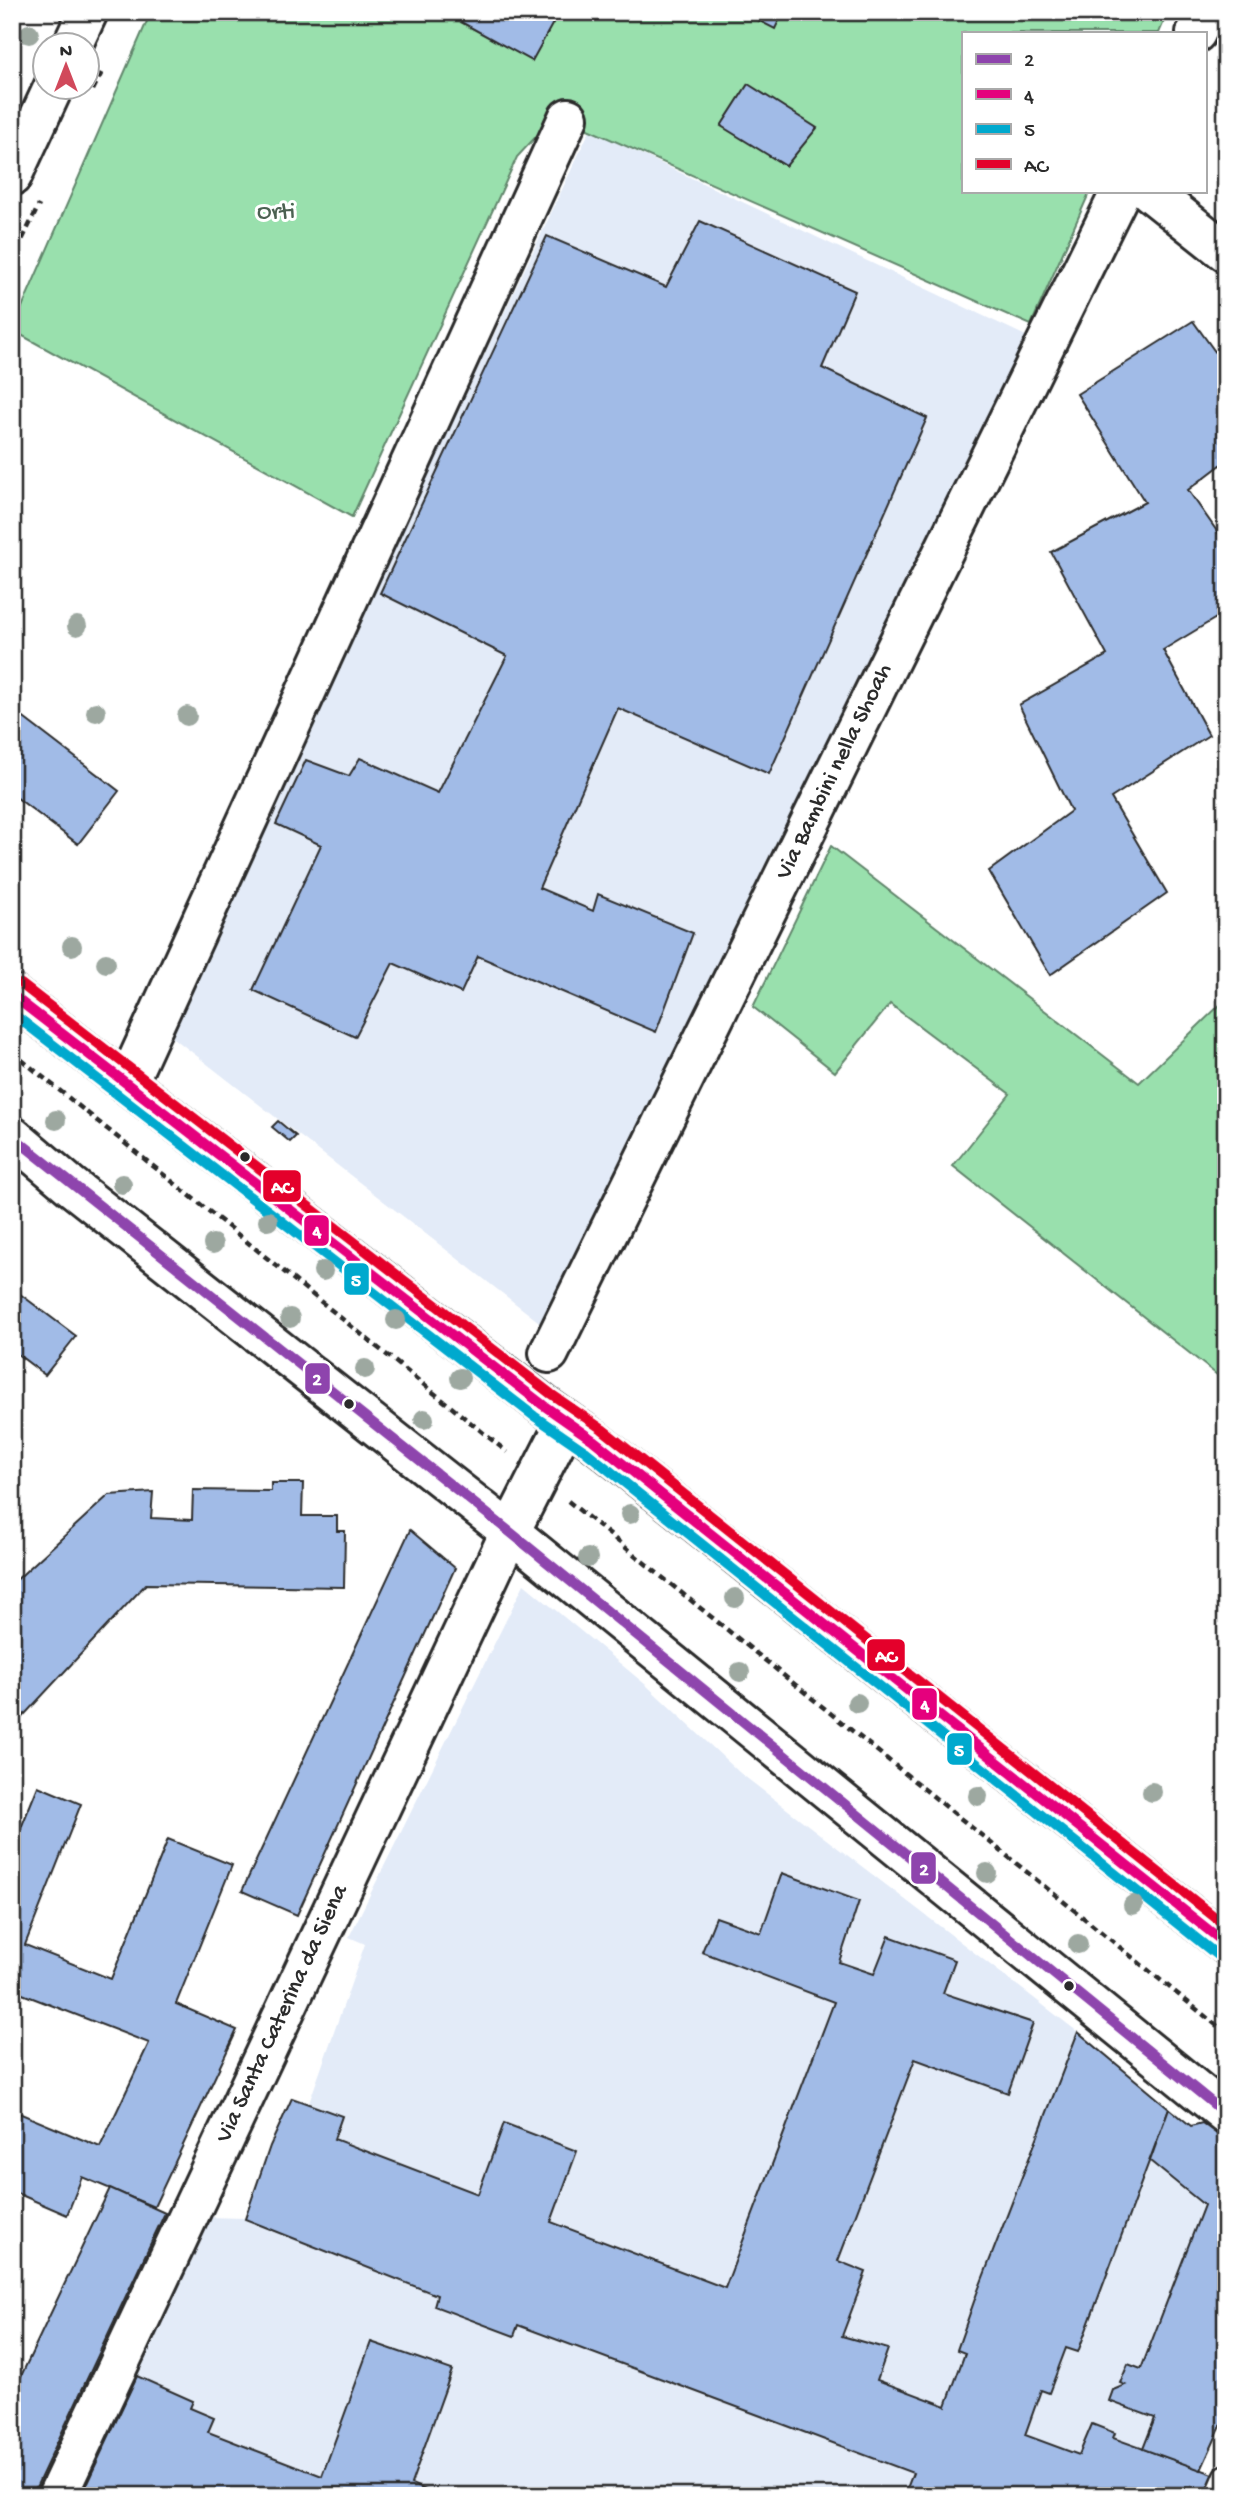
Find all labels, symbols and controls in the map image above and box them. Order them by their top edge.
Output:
north arrow [32,32,102,102]
legend [962,32,1206,192]
text: N [60,41,72,64]
text: 2 [1024,50,1034,75]
text: 4 [1024,86,1034,111]
text: 5 [1024,120,1035,145]
text: AC [1024,156,1049,181]
park label: Orti [257,199,295,228]
street label: Via Bambini nella Shoah [770,659,900,886]
unlabelled marker [238,1150,252,1164]
line badge: AC [262,1169,302,1203]
text: AC [270,1178,294,1201]
line badge: 4 [303,1214,330,1247]
text: 4 [312,1222,323,1245]
line badge: 5 [343,1262,370,1296]
text: 5 [351,1271,361,1294]
line badge: 2 [304,1362,331,1395]
text: 2 [312,1370,322,1393]
unlabelled marker [342,1397,356,1411]
line badge: AC [866,1638,906,1672]
text: AC [874,1647,898,1670]
line badge: 4 [911,1687,938,1721]
text: 4 [920,1696,931,1719]
line badge: 5 [946,1732,973,1766]
text: 5 [954,1741,964,1764]
line badge: 2 [910,1851,937,1885]
text: 2 [919,1860,929,1883]
street label: Via Santa Caterina da Siena [210,1880,356,2149]
unlabelled marker [1062,1979,1076,1993]

